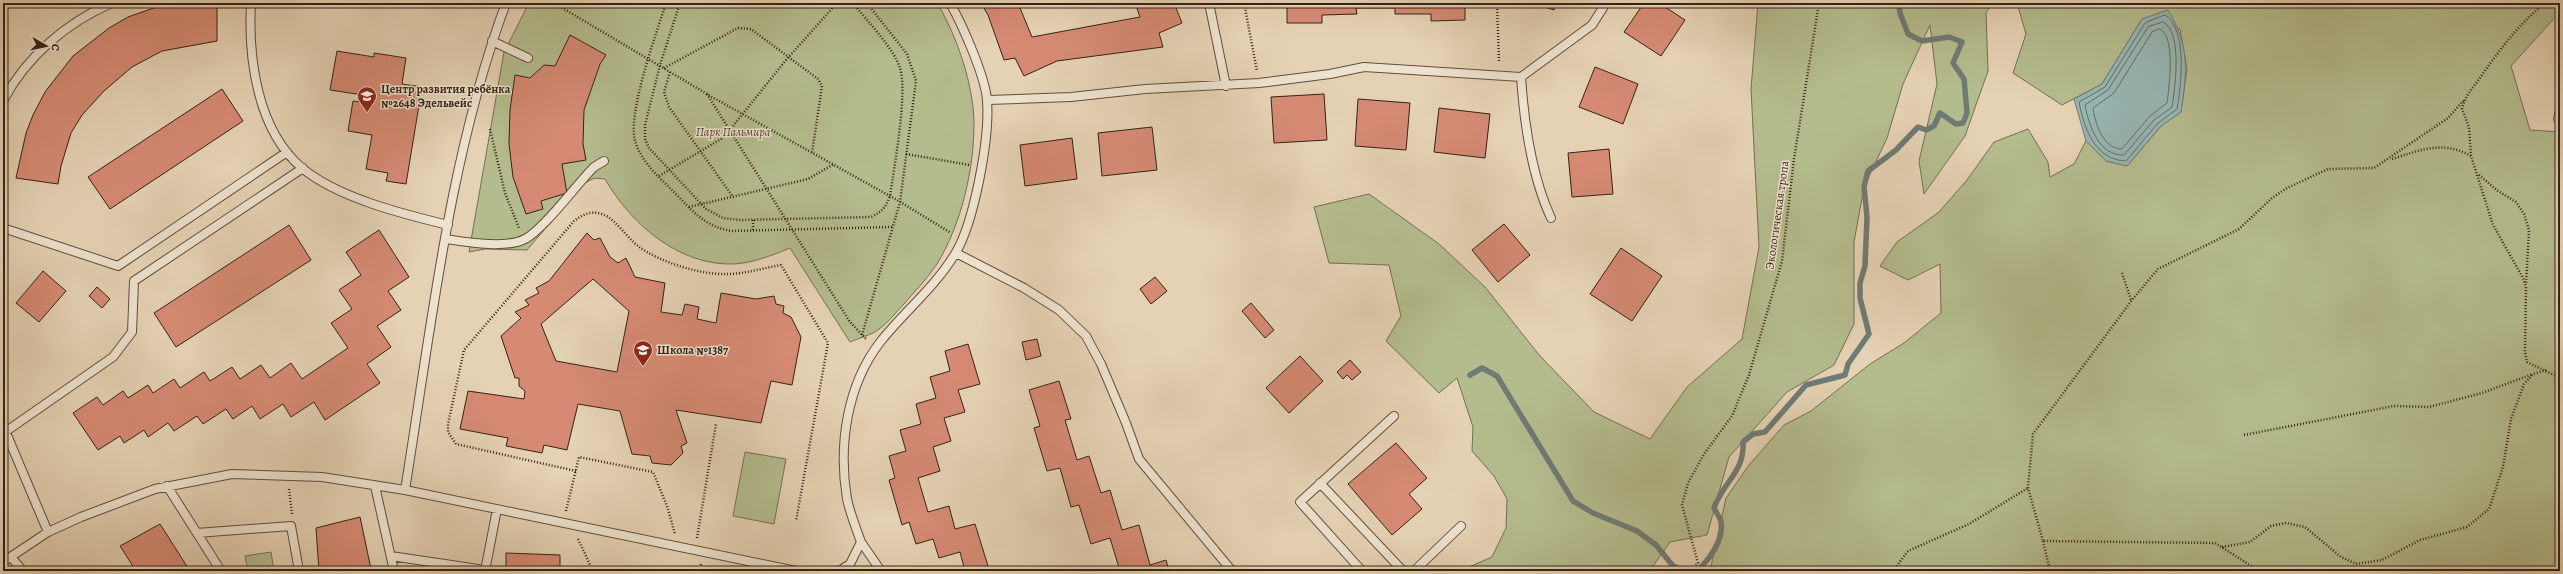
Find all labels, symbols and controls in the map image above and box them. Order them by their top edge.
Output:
north arrow [26,26,66,66]
text: С [47,43,63,52]
place label: Центр развития ребёнка №2648 Эдельвейс [381,81,511,111]
school or university icon: Центр развития ребёнка №2648 Эдельвейс [356,85,378,113]
park label: Парк Пальмира [696,124,771,140]
street label: Экологическая тропа [1761,159,1793,270]
school or university icon: Школа №1387 [632,339,654,367]
place label: Школа №1387 [657,342,729,358]

